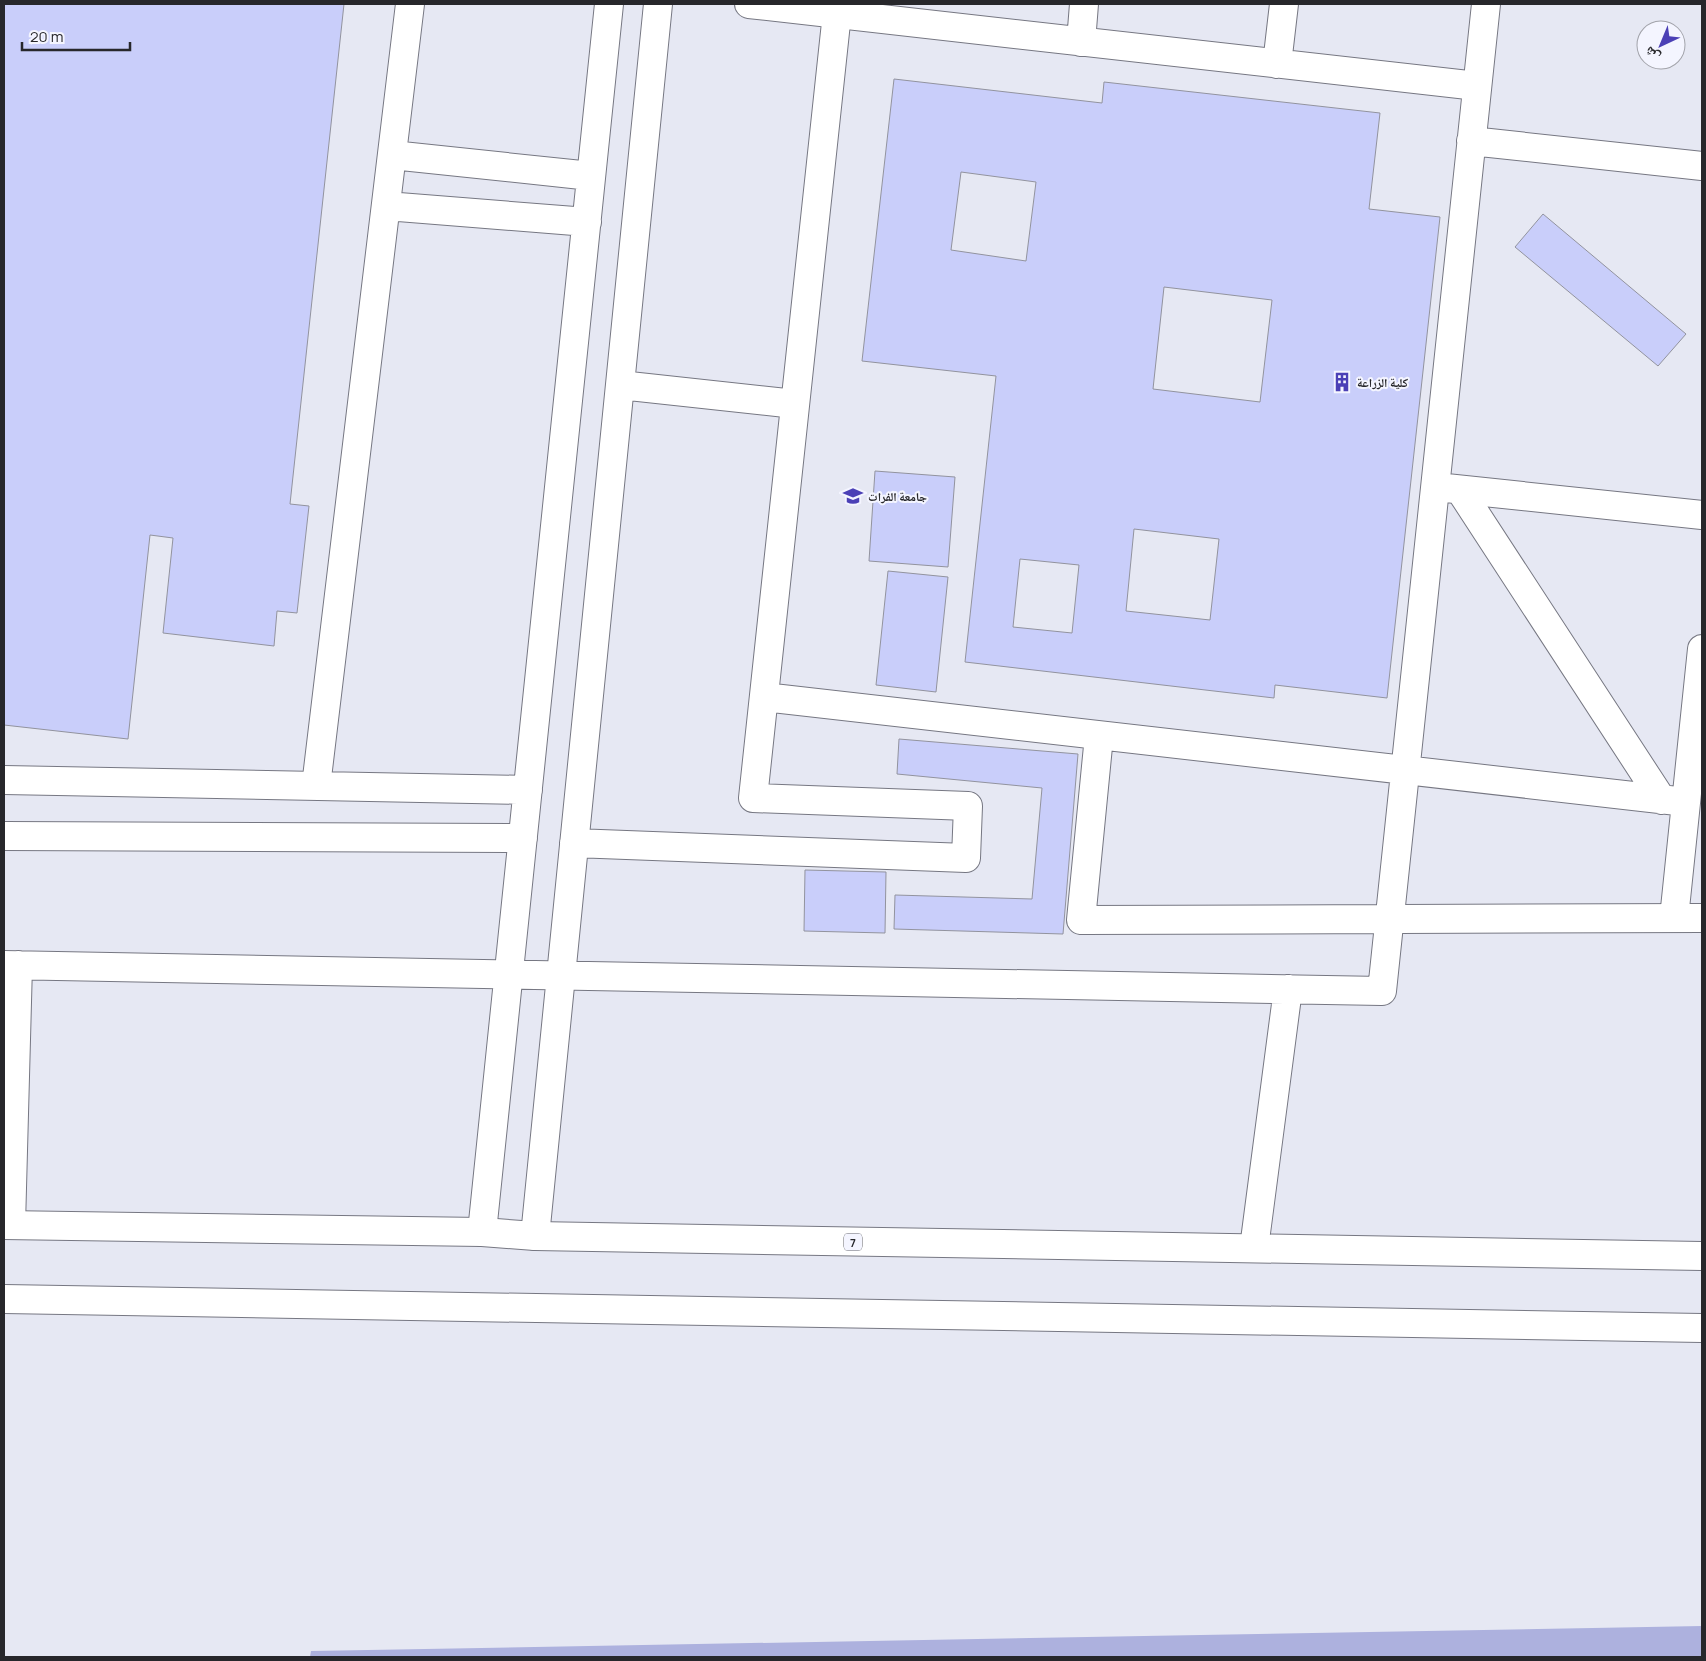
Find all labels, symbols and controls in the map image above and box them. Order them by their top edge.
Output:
scale bar [22,20,130,52]
north arrow [1636,20,1686,70]
text: 20 m [30,26,63,47]
text: ش [1640,43,1664,67]
building icon: كلية الزراعة [1331,371,1353,393]
place label: كلية الزراعة [1357,374,1409,391]
school or university icon: جامعة الفرات [842,485,864,507]
place label: جامعة الفرات [868,488,927,505]
road number: 7 [844,1234,862,1250]

